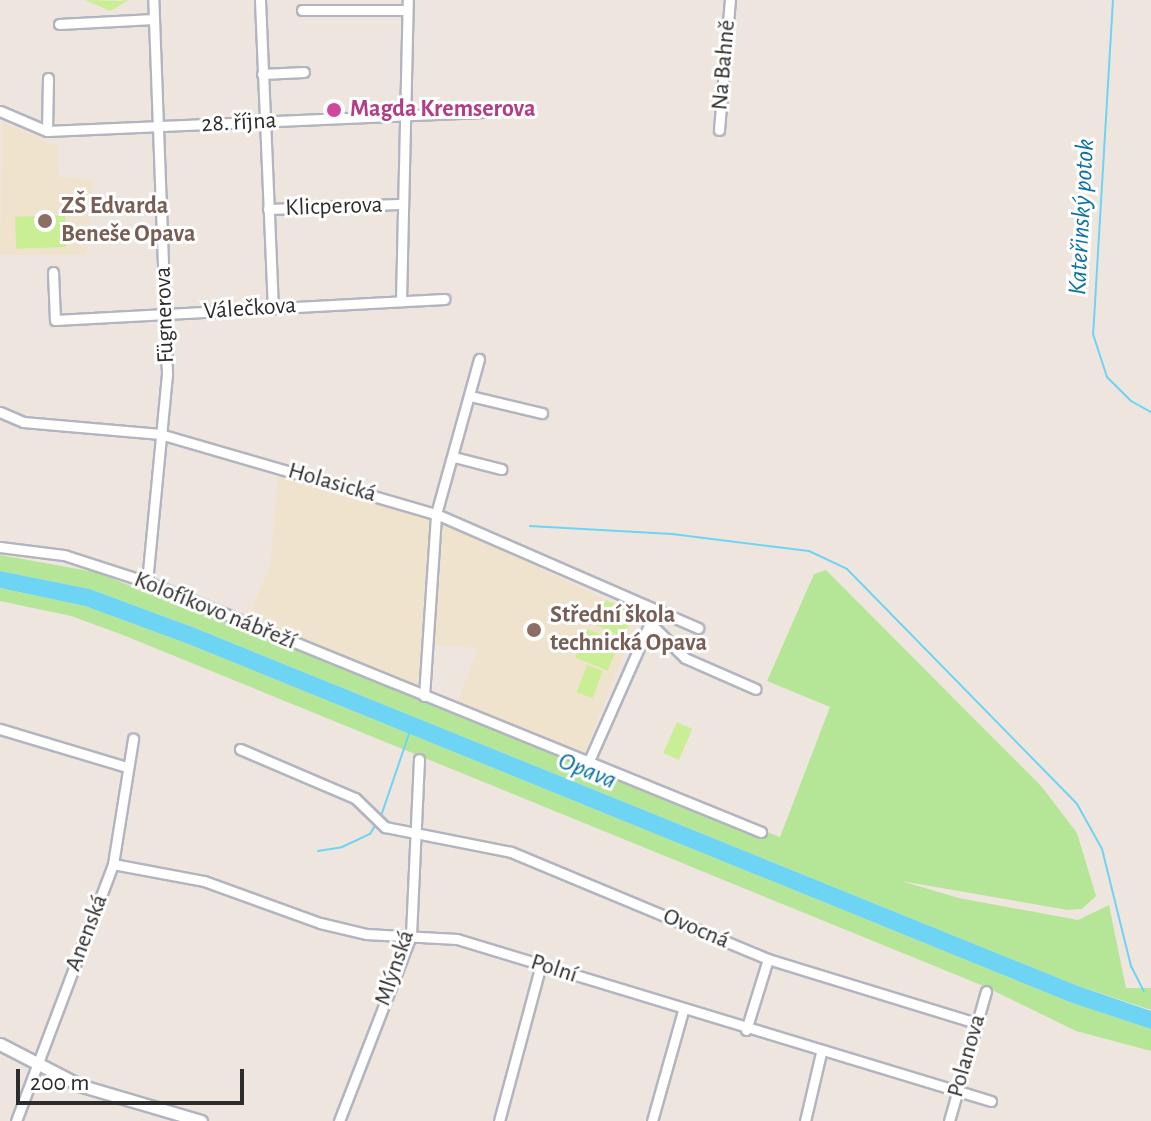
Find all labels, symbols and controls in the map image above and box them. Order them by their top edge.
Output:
street label: Na Bahně [706,19,742,111]
place label: Magda Kremserova [350,96,535,124]
marker: Magda Kremserova [325,101,343,119]
street label: 28. října [201,107,277,139]
water label: Kateřinský potok [1062,138,1102,296]
street label: Klicperova [285,191,383,223]
place label: ZŠ Edvarda Beneše Opava [61,193,195,249]
marker: ZŠ Edvarda Beneše Opava [36,212,54,230]
street label: Fügnerova [149,266,181,364]
street label: Válečkova [203,291,297,327]
street label: Holasická [285,457,379,509]
street label: Kolofíkovo nábřeží [130,565,300,657]
place label: Střední škola technická Opava [550,602,707,658]
marker: Střední škola technická Opava [525,621,543,639]
water label: Opava [553,745,621,797]
street label: Anenská [59,891,115,975]
street label: Ovocná [658,902,734,956]
street label: Mlýnská [369,926,421,1010]
street label: Polní [527,948,581,990]
street label: Polanova [941,1011,993,1101]
scale bar [20,1053,248,1103]
text: 200 m [30,1071,89,1095]

